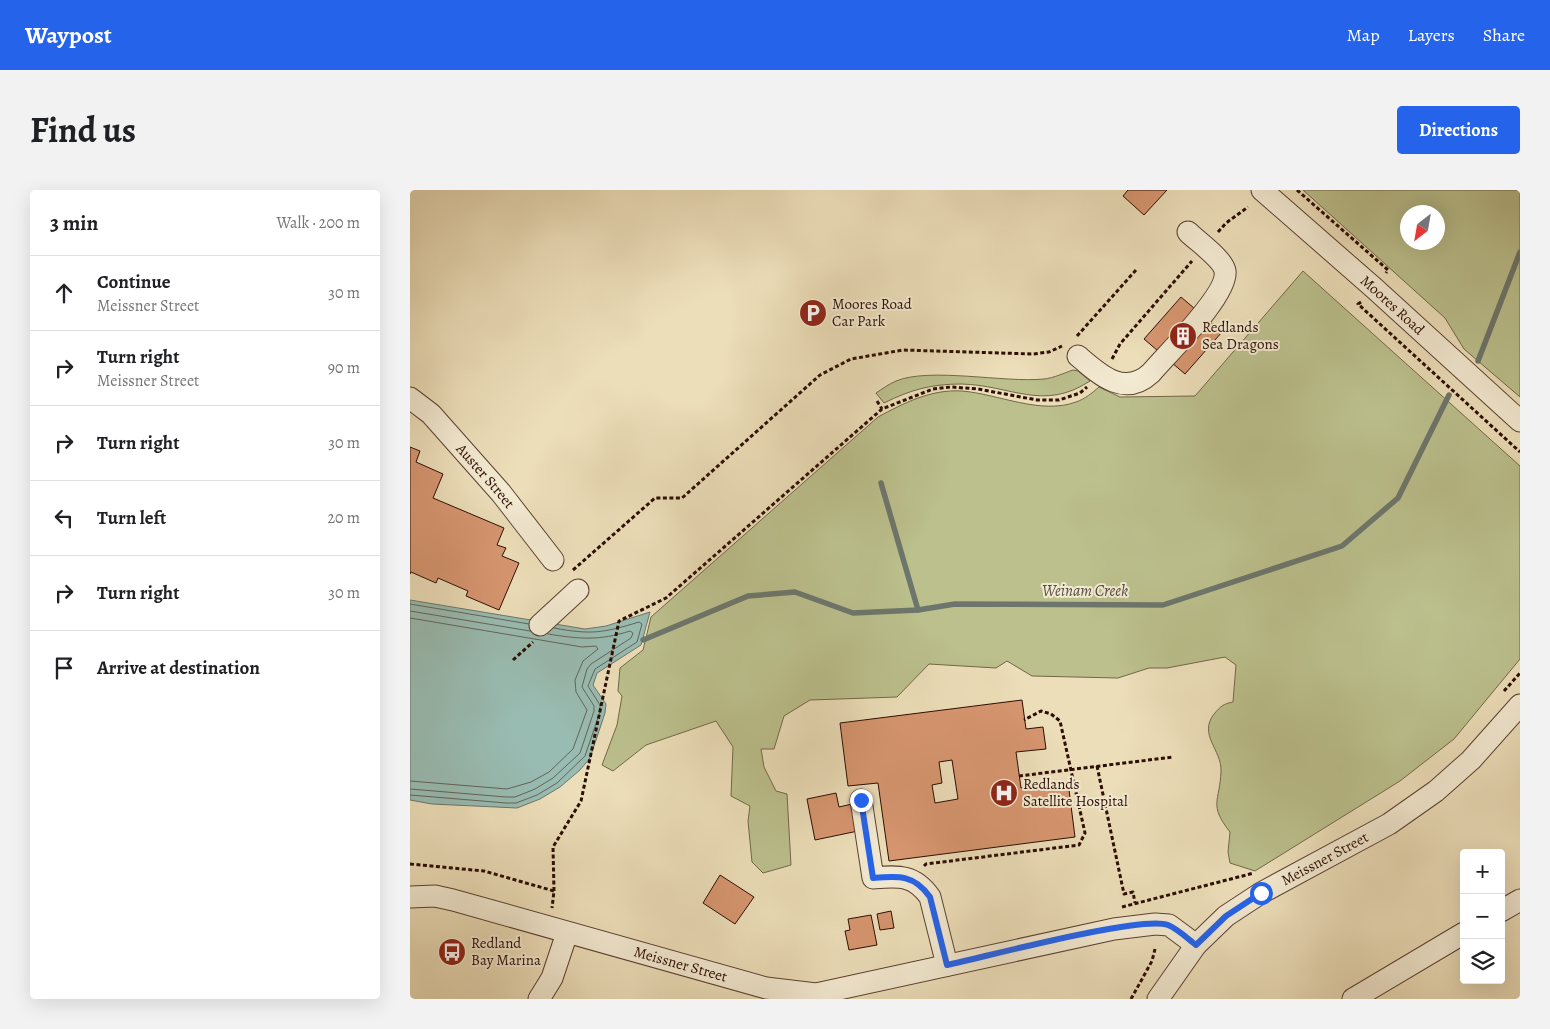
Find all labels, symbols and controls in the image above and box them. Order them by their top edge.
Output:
text: Waypost [25,19,112,51]
text: Map [1347,23,1380,47]
text: Layers [1408,23,1455,47]
text: Share [1483,23,1525,47]
text: Find us [30,106,136,154]
button: Directions [1397,106,1520,154]
north arrow [1400,205,1445,250]
text: 3 min [50,209,98,237]
text: Walk · 200 m [276,212,360,234]
text: Continue [97,269,171,295]
street label: Moores Road [1356,271,1430,340]
icon: ahead [50,279,78,307]
text: 30 m [328,282,360,304]
place label: Moores Road Car Park [832,294,913,331]
text: Meissner Street [97,295,199,317]
parking icon: Moores Road Car Park [798,298,828,328]
place label: Redlands Sea Dragons [1202,317,1279,354]
building icon: Redlands Sea Dragons [1168,321,1198,351]
text: Turn right [97,344,179,370]
icon: right [50,354,78,382]
text: 90 m [328,357,360,379]
text: Meissner Street [97,370,199,392]
icon: right [50,429,78,457]
text: Turn right [97,430,179,456]
text: 30 m [328,432,360,454]
street label: Auster Street [451,439,519,513]
icon: left [50,504,78,532]
text: Turn left [97,505,166,531]
text: 20 m [327,507,360,529]
icon: right [50,579,78,607]
text: Turn right [97,580,179,606]
water label: Weinam Creek [1042,580,1128,602]
text: 30 m [328,582,360,604]
icon: arrive [50,654,78,682]
text: Arrive at destination [97,655,260,681]
place label: Redlands Satellite Hospital [1023,774,1128,811]
hospital icon: Redlands Satellite Hospital [989,778,1019,808]
route end [850,789,873,812]
street label: Meissner Street [1278,827,1372,890]
map controls [1460,849,1505,984]
button: + [1460,849,1505,894]
route start [1250,882,1273,905]
button: − [1460,894,1505,939]
place label: Redland Bay Marina [471,933,541,970]
bus stop icon: Redland Bay Marina [437,937,467,967]
button: layers [1460,939,1505,984]
street label: Meissner Street [632,941,730,987]

